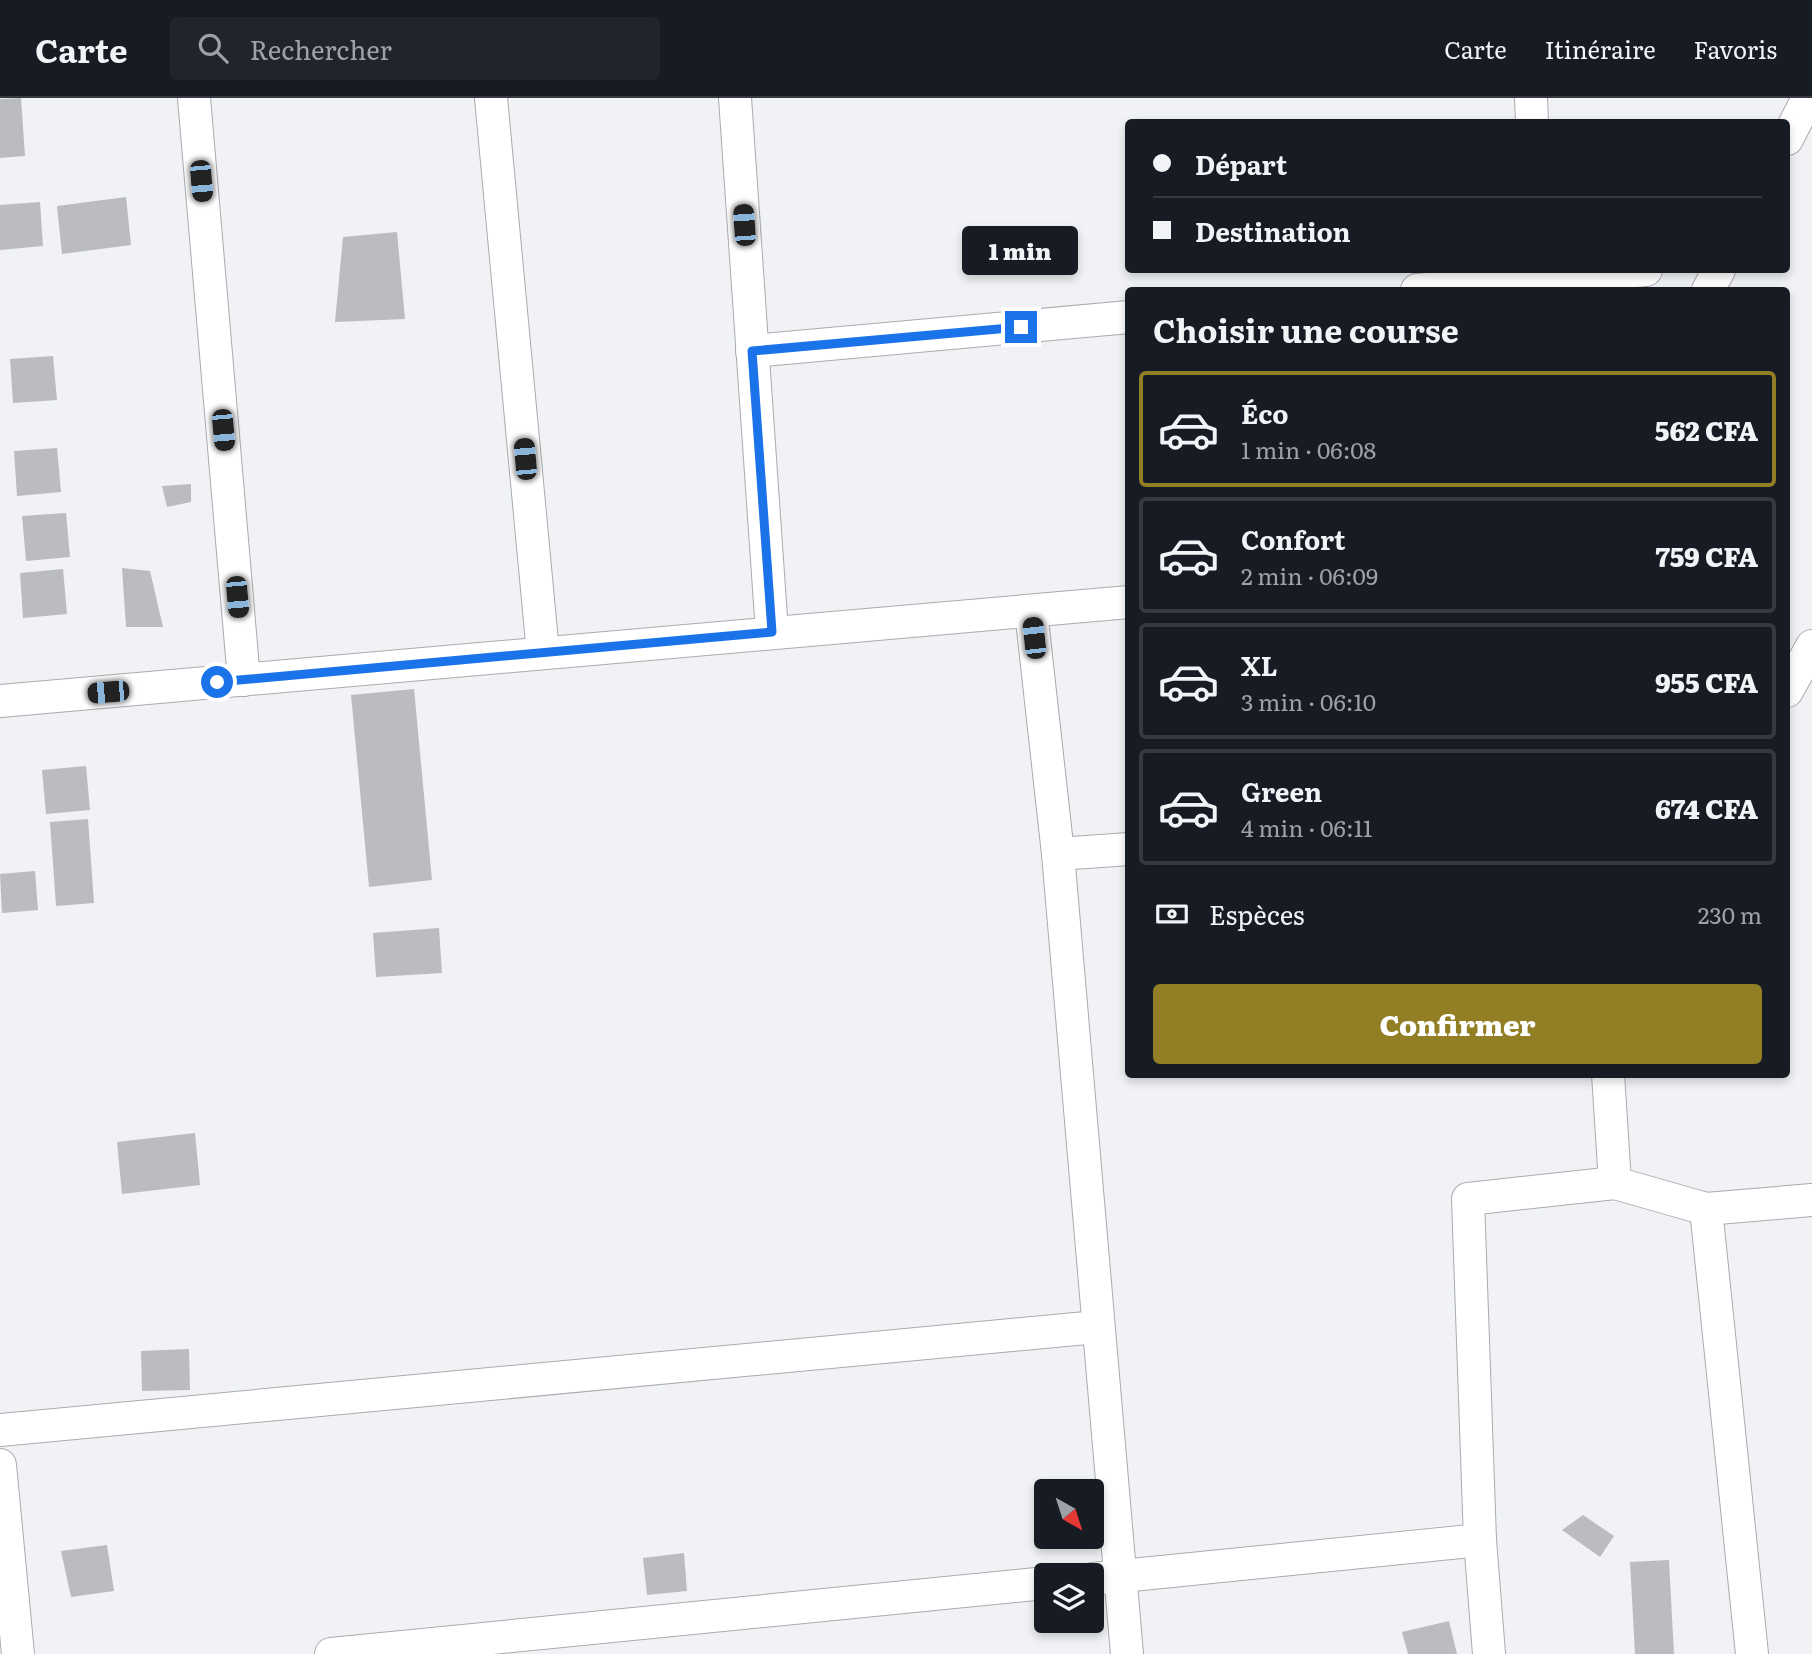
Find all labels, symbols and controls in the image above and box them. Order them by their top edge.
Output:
search box [170,17,660,80]
text: Carte [35,24,128,73]
icon: search [194,29,232,67]
text: Rechercher [250,29,392,68]
text: Carte [1444,31,1507,66]
text: Itinéraire [1545,31,1656,66]
text: Favoris [1694,31,1777,66]
text: Départ [1195,144,1287,183]
car [189,159,214,203]
car [733,203,756,247]
text: Destination [1195,211,1351,250]
callout: 1 min [963,226,1079,274]
text: 1 min [989,233,1051,267]
text: Choisir une course [1153,305,1459,353]
route end [1005,311,1037,343]
text: Éco [1241,393,1289,432]
icon: car [1157,398,1220,461]
car [211,408,236,452]
text: 562 CFA [1655,410,1758,449]
text: 1 min · 06:08 [1241,432,1376,466]
car [513,437,538,481]
text: Confort [1241,519,1345,558]
icon: car [1157,524,1220,587]
text: 759 CFA [1655,536,1758,575]
text: 2 min · 06:09 [1241,558,1378,592]
car [225,575,250,619]
car [1022,616,1047,660]
text: XL [1241,645,1278,684]
icon: car [1157,650,1220,713]
text: 955 CFA [1655,662,1758,701]
route start [201,666,233,698]
car [87,680,130,704]
text: 3 min · 06:10 [1241,684,1376,718]
text: Green [1241,771,1322,810]
icon: car [1157,776,1220,839]
text: 674 CFA [1655,788,1758,827]
text: 4 min · 06:11 [1241,810,1372,844]
text: Espèces [1209,894,1305,933]
icon: cash [1153,895,1191,933]
text: 230 m [1698,897,1762,931]
button: Confirmer [1153,984,1762,1064]
north arrow [1034,1479,1104,1549]
map controls [1034,1479,1104,1633]
button: layers [1034,1563,1104,1633]

